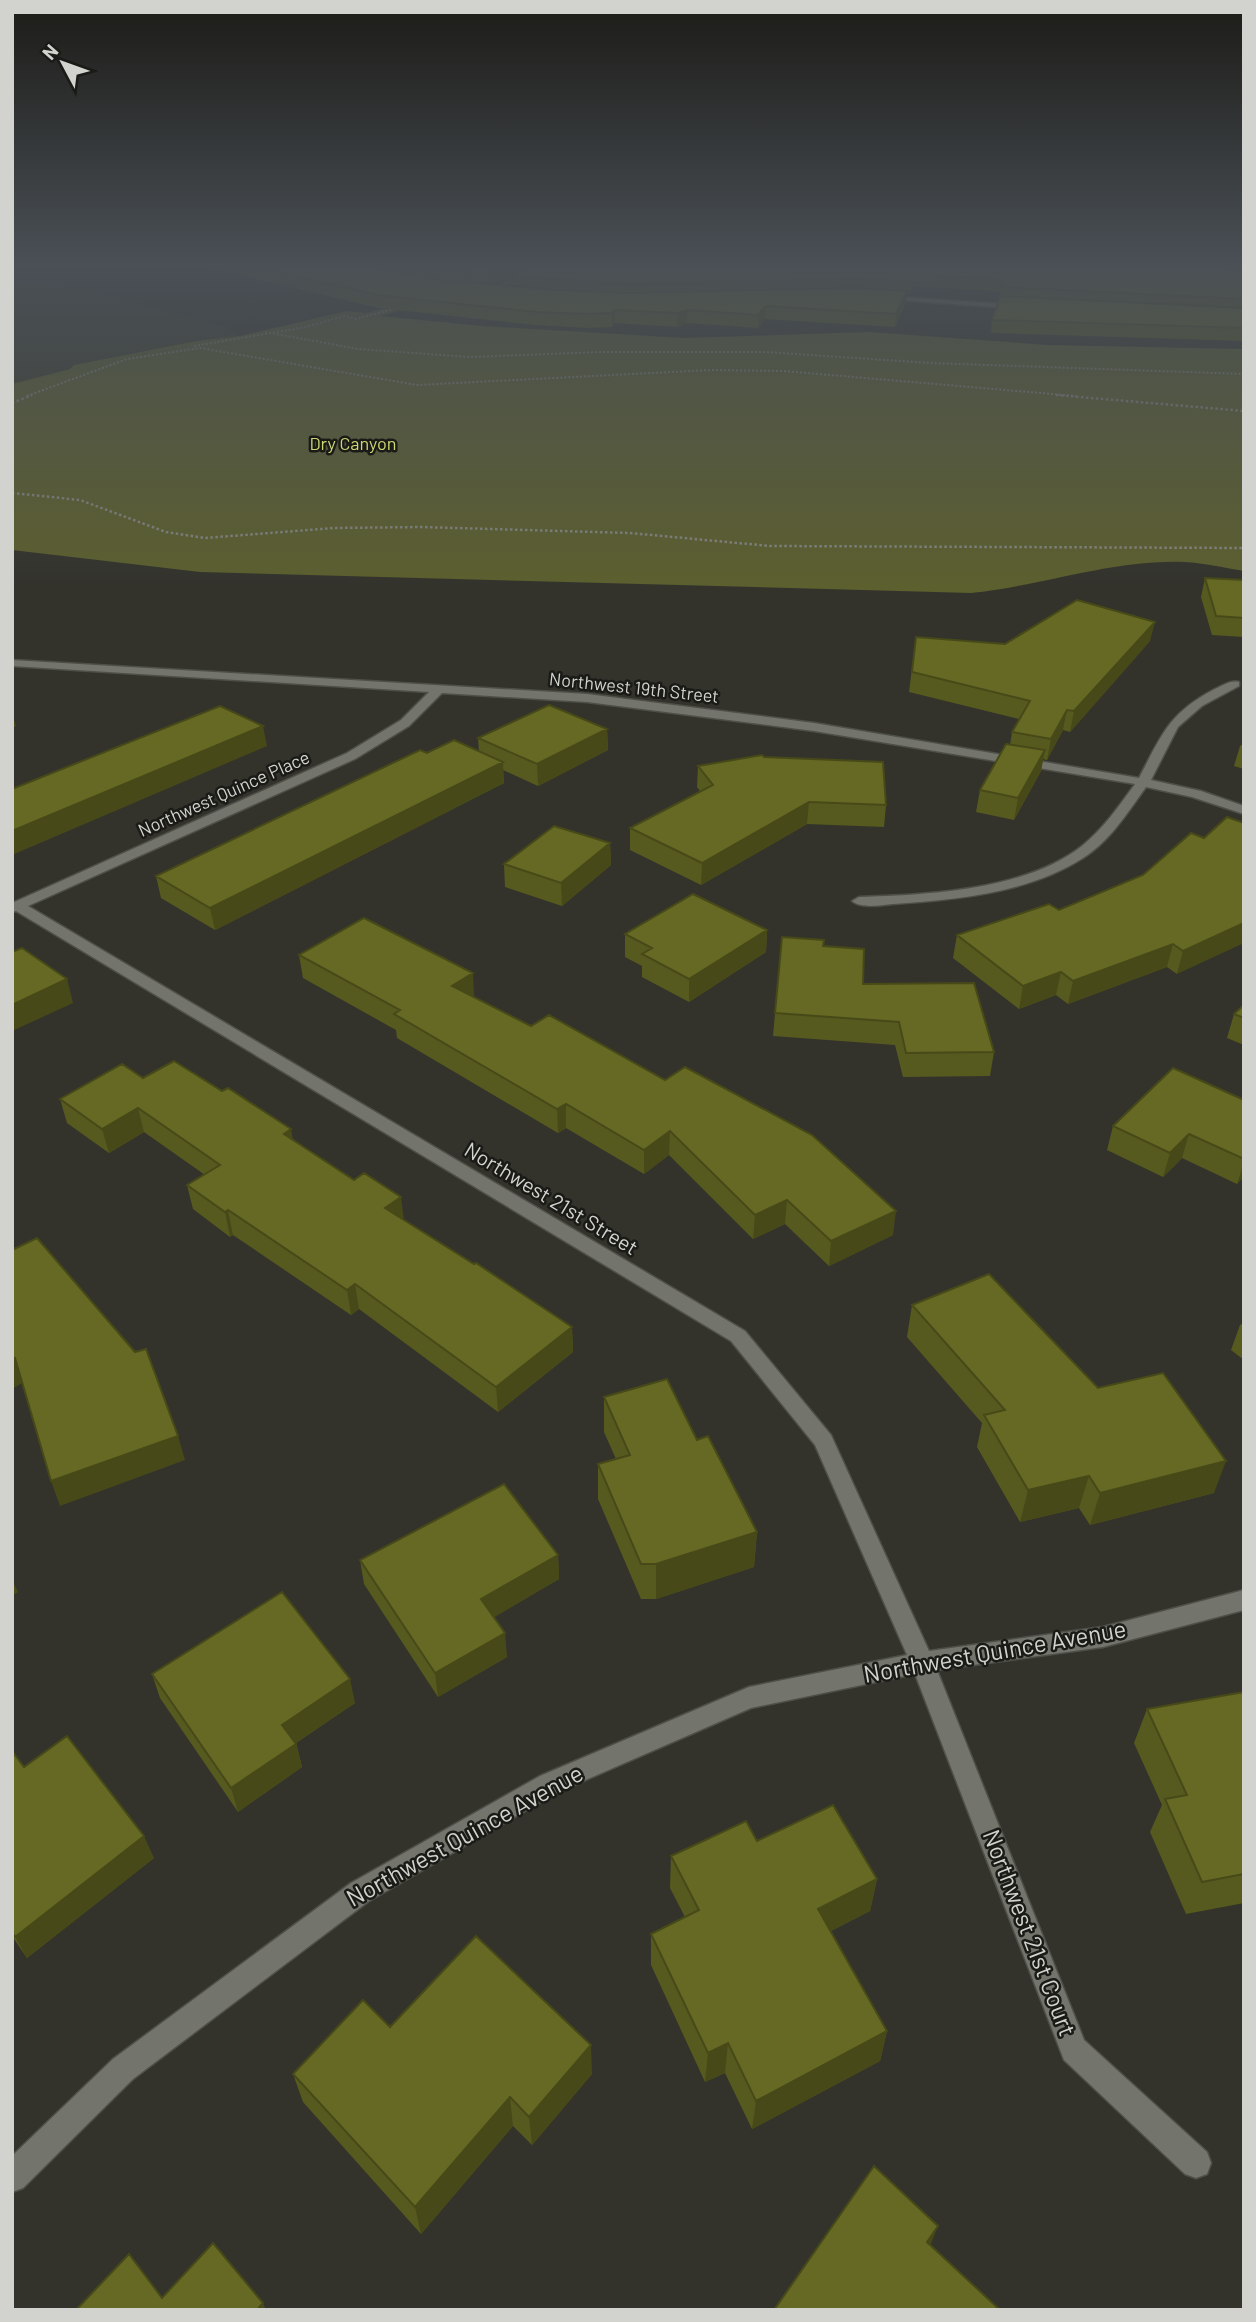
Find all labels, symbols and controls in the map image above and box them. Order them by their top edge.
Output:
north arrow [28,28,98,98]
text: N [37,39,63,64]
park label: Dry Canyon [309,432,397,454]
street label: Northwest 19th Street [548,667,720,707]
street label: Northwest Quince Place [134,745,313,841]
street label: Northwest 21st Street [461,1136,643,1259]
street label: Northwest Quince Avenue [861,1613,1128,1688]
street label: Northwest Quince Avenue [341,1757,588,1912]
street label: Northwest 21st Court [978,1825,1083,2040]

